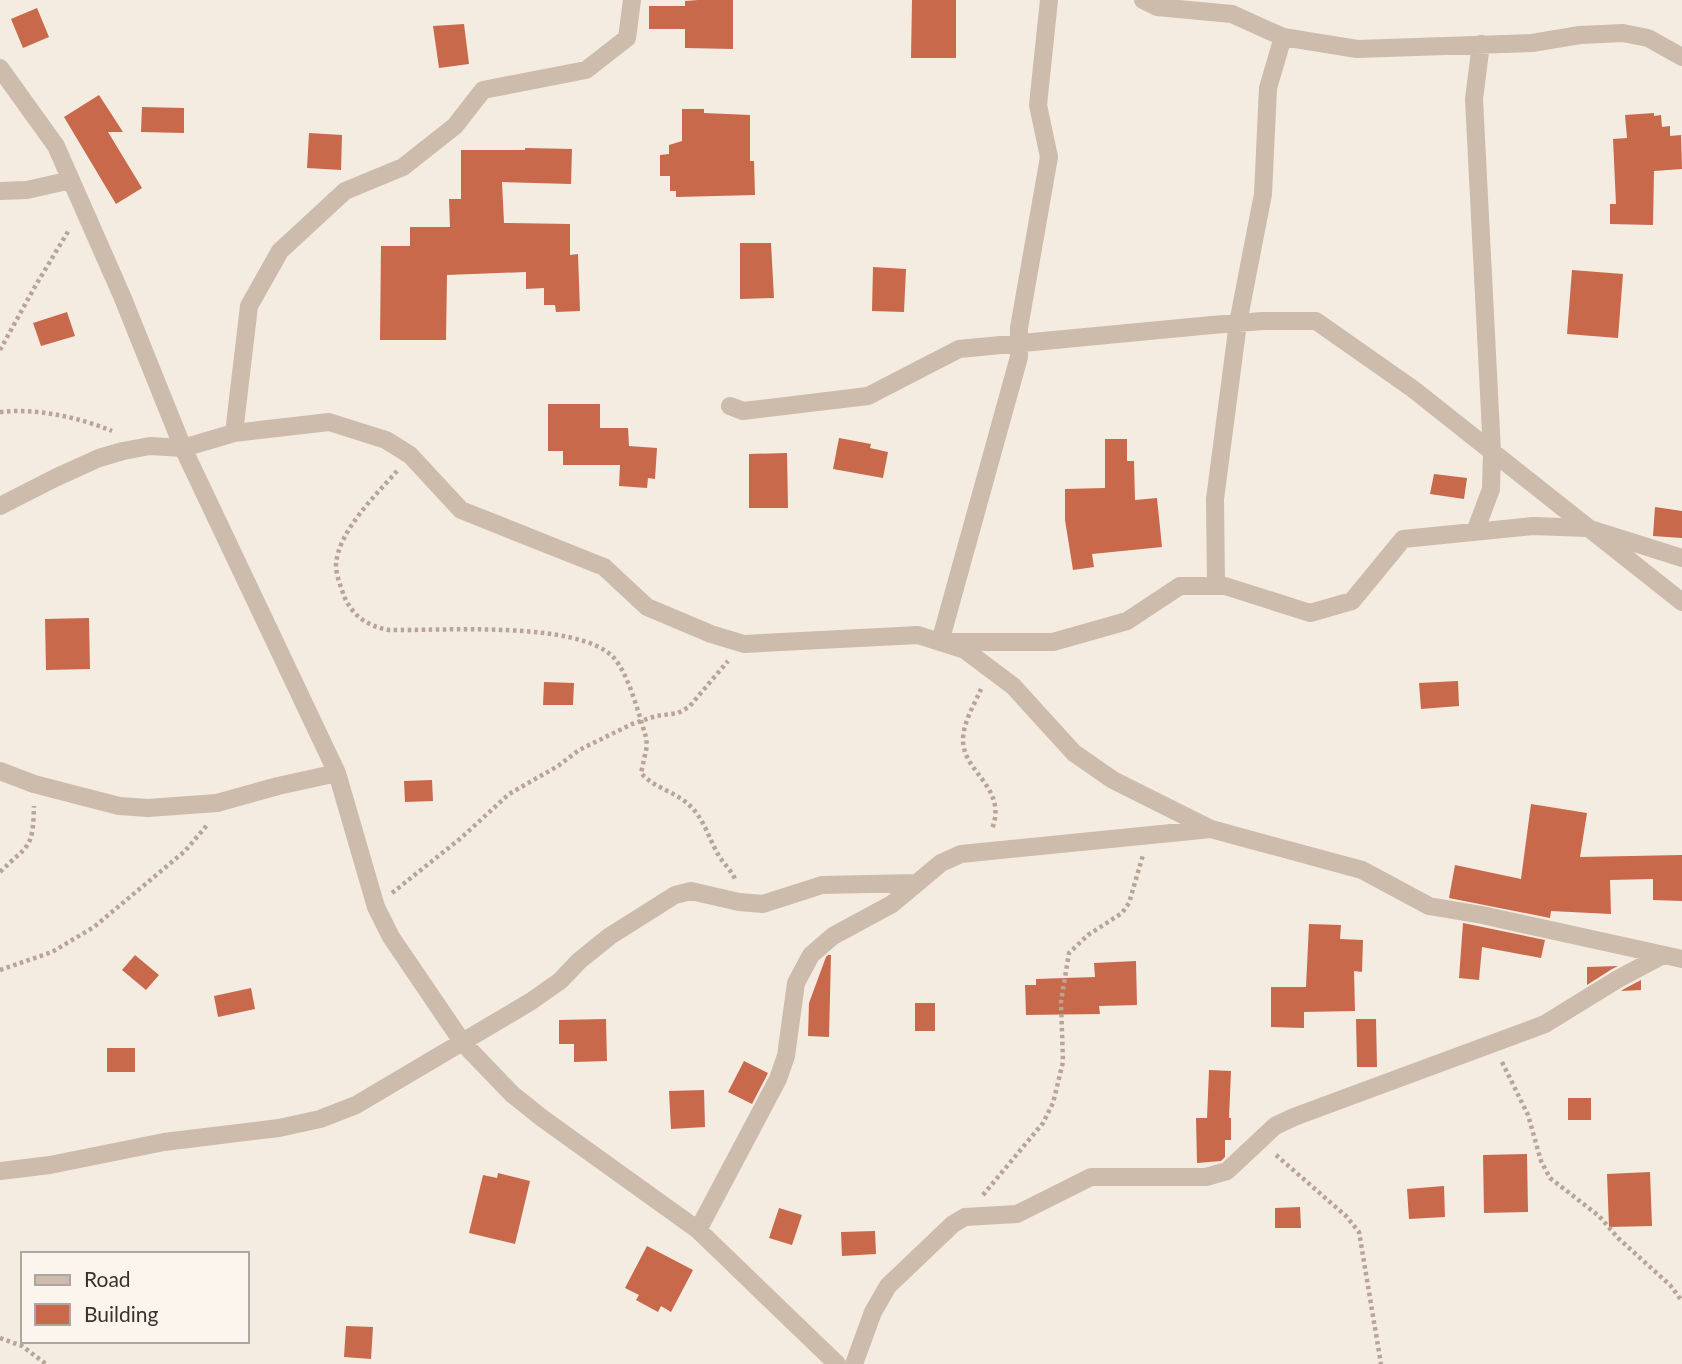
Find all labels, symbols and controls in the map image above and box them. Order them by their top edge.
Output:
legend [21,1252,248,1343]
text: Road [84,1266,131,1291]
text: Building [84,1301,159,1326]

